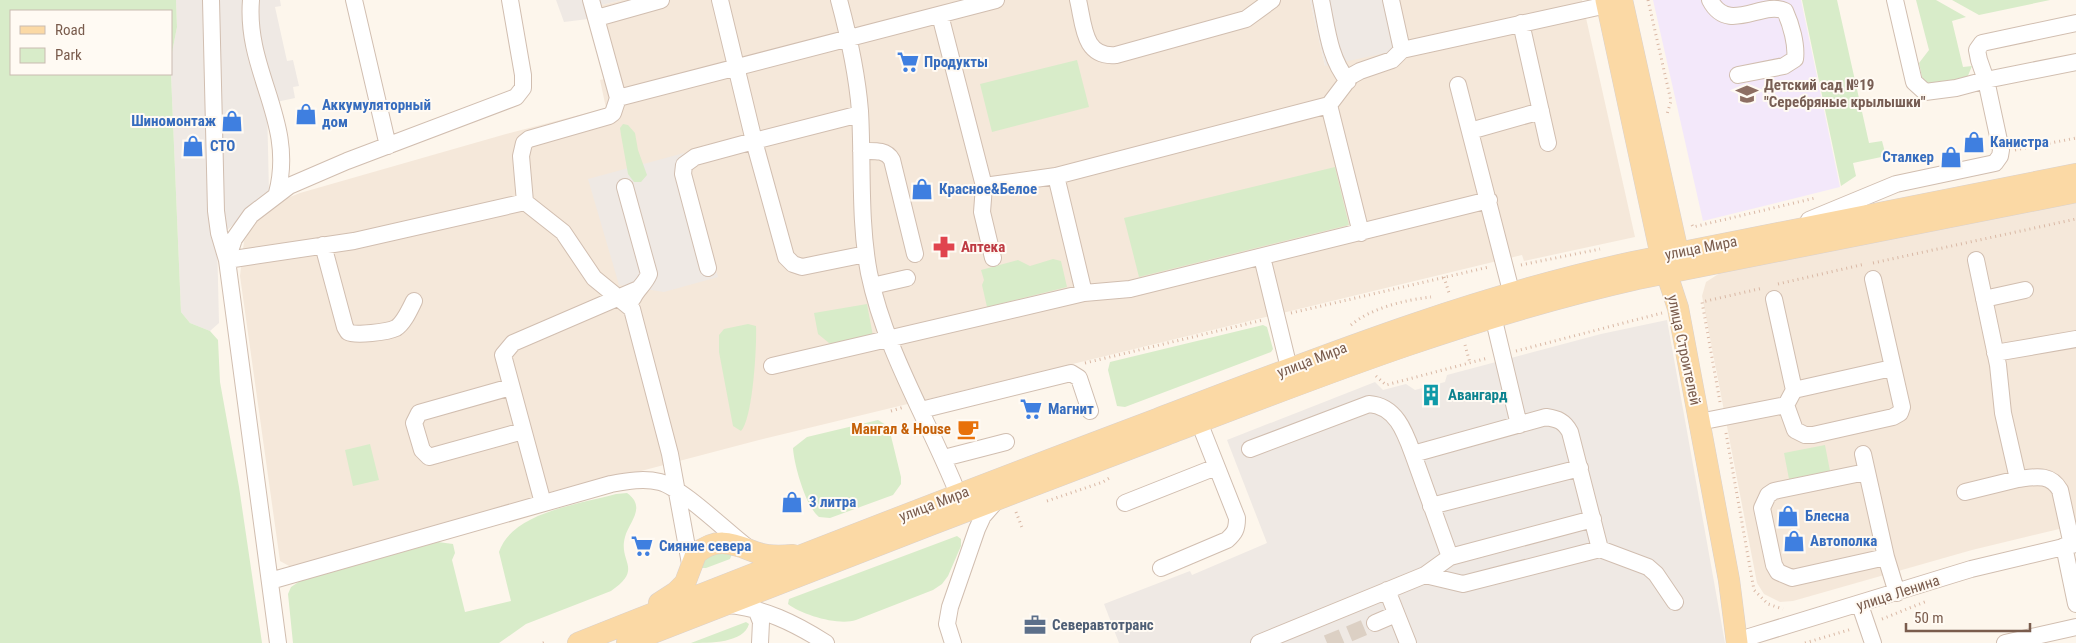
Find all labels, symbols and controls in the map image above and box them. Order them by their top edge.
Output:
legend [10,10,172,75]
text: Road [55,21,85,39]
text: Park [55,46,82,64]
supermarket icon: Продукты [895,49,921,75]
place label: Продукты [924,53,988,71]
place label: Детский сад №19 "Серебряные крылышки" [1764,76,1926,111]
school or university icon: Детский сад №19 "Серебряные крылышки" [1734,81,1760,107]
place label: Аккумуляторный дом [322,96,431,131]
shop icon: Аккумуляторный дом [293,101,319,127]
shop icon: Шиномонтаж [219,108,245,134]
place label: Шиномонтаж [131,112,216,130]
shop icon: Канистра [1961,129,1987,155]
shop icon: СТО [180,133,206,159]
place label: Канистра [1990,133,2049,151]
place label: СТО [210,137,235,155]
shop icon: Сталкер [1938,144,1964,170]
place label: Сталкер [1882,148,1934,166]
shop icon: Красное&Белое [909,176,935,202]
place label: Красное&Белое [939,180,1037,198]
street label: улица Мира [1663,232,1739,264]
pharmacy icon: Аптека [931,234,957,260]
place label: Аптека [961,238,1005,256]
street label: улица Строителей [1664,293,1704,407]
street label: улица Мира [1275,338,1349,382]
building icon: Авангард [1418,382,1444,408]
place label: Авангард [1448,386,1508,404]
supermarket icon: Магнит [1018,396,1044,422]
place label: Магнит [1048,400,1094,418]
cafe icon: Мангал & House [955,416,981,442]
place label: Мангал & House [851,420,951,438]
street label: улица Мира [897,482,971,526]
shop icon: 3 литра [779,489,805,515]
place label: 3 литра [809,493,856,511]
shop icon: Блесна [1775,503,1801,529]
place label: Блесна [1805,507,1849,525]
shop icon: Автополка [1781,528,1807,554]
place label: Автополка [1810,532,1877,550]
supermarket icon: Сияние севера [629,533,655,559]
place label: Сияние севера [659,537,751,555]
street label: улица Ленина [1854,571,1942,615]
scale bar [1906,600,2030,632]
text: 50 m [1914,609,1944,627]
office icon: Северавтотранс [1022,612,1048,638]
place label: Северавтотранс [1052,616,1154,634]

